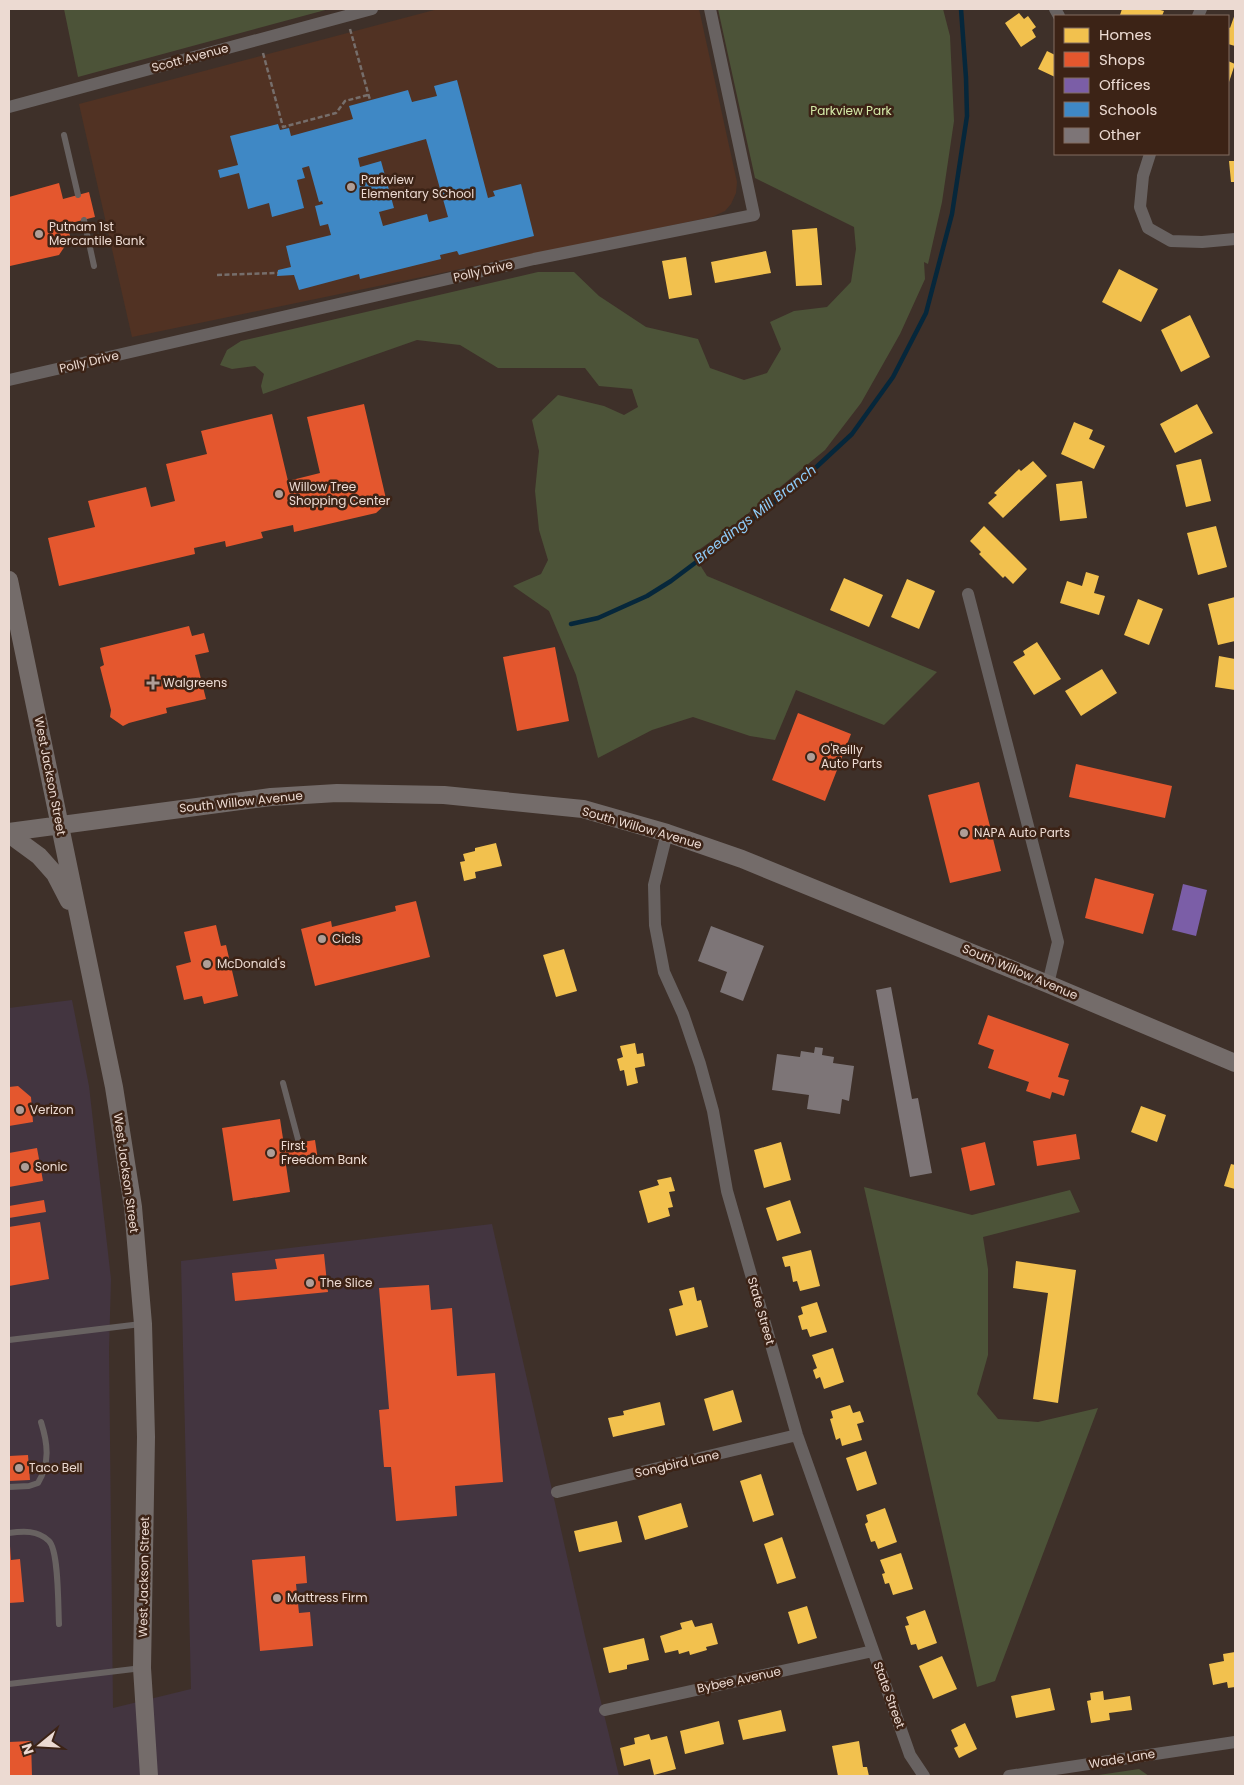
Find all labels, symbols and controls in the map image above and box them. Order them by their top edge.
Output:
legend [1054,15,1229,155]
text: Homes [1099,24,1152,45]
street label: Scott Avenue [150,39,230,76]
text: Shops [1099,49,1145,70]
text: Offices [1099,74,1151,95]
text: Schools [1099,99,1157,120]
park label: Parkview Park [810,102,893,119]
text: Other [1099,124,1141,145]
place label: Parkview Elementary SChool [361,171,474,202]
marker: Parkview Elementary SChool [345,181,357,193]
place label: Putnam 1st Mercantile Bank [49,218,145,249]
marker: Putnam 1st Mercantile Bank [33,228,45,240]
street label: Polly Drive [451,255,514,286]
street label: Polly Drive [57,346,120,377]
water label: Breedings Mill Branch [690,460,820,568]
place label: Willow Tree Shopping Center [289,478,391,509]
marker: Willow Tree Shopping Center [273,488,285,500]
place label: Walgreens [163,674,227,691]
marker: Walgreens [147,677,159,689]
street label: West Jackson Street [31,715,70,837]
place label: O'Reilly Auto Parts [821,741,882,772]
marker: O'Reilly Auto Parts [805,751,817,763]
street label: South Willow Avenue [178,787,304,816]
street label: South Willow Avenue [580,802,704,853]
place label: NAPA Auto Parts [974,824,1070,841]
marker: NAPA Auto Parts [958,827,970,839]
place label: Cicis [332,930,361,947]
marker: Cicis [316,933,328,945]
street label: South Willow Avenue [960,939,1081,1004]
place label: McDonald's [217,955,286,972]
marker: McDonald's [201,958,213,970]
place label: Verizon [30,1101,74,1118]
marker: Verizon [14,1104,26,1116]
street label: West Jackson Street [110,1112,143,1234]
place label: First Freedom Bank [281,1137,368,1168]
marker: First Freedom Bank [265,1147,277,1159]
place label: Sonic [35,1158,68,1175]
marker: Sonic [19,1161,31,1173]
place label: The Slice [320,1274,373,1291]
street label: State Street [744,1275,779,1347]
marker: The Slice [304,1277,316,1289]
street label: Songbird Lane [633,1446,721,1481]
place label: Taco Bell [29,1459,83,1476]
marker: Taco Bell [13,1462,25,1474]
street label: West Jackson Street [134,1516,153,1638]
place label: Mattress Firm [287,1589,368,1606]
marker: Mattress Firm [271,1592,283,1604]
street label: State Street [870,1659,909,1730]
street label: Bybee Avenue [695,1662,782,1697]
north arrow [15,1720,65,1770]
text: N [16,1741,39,1757]
street label: Wade Lane [1088,1745,1156,1772]

